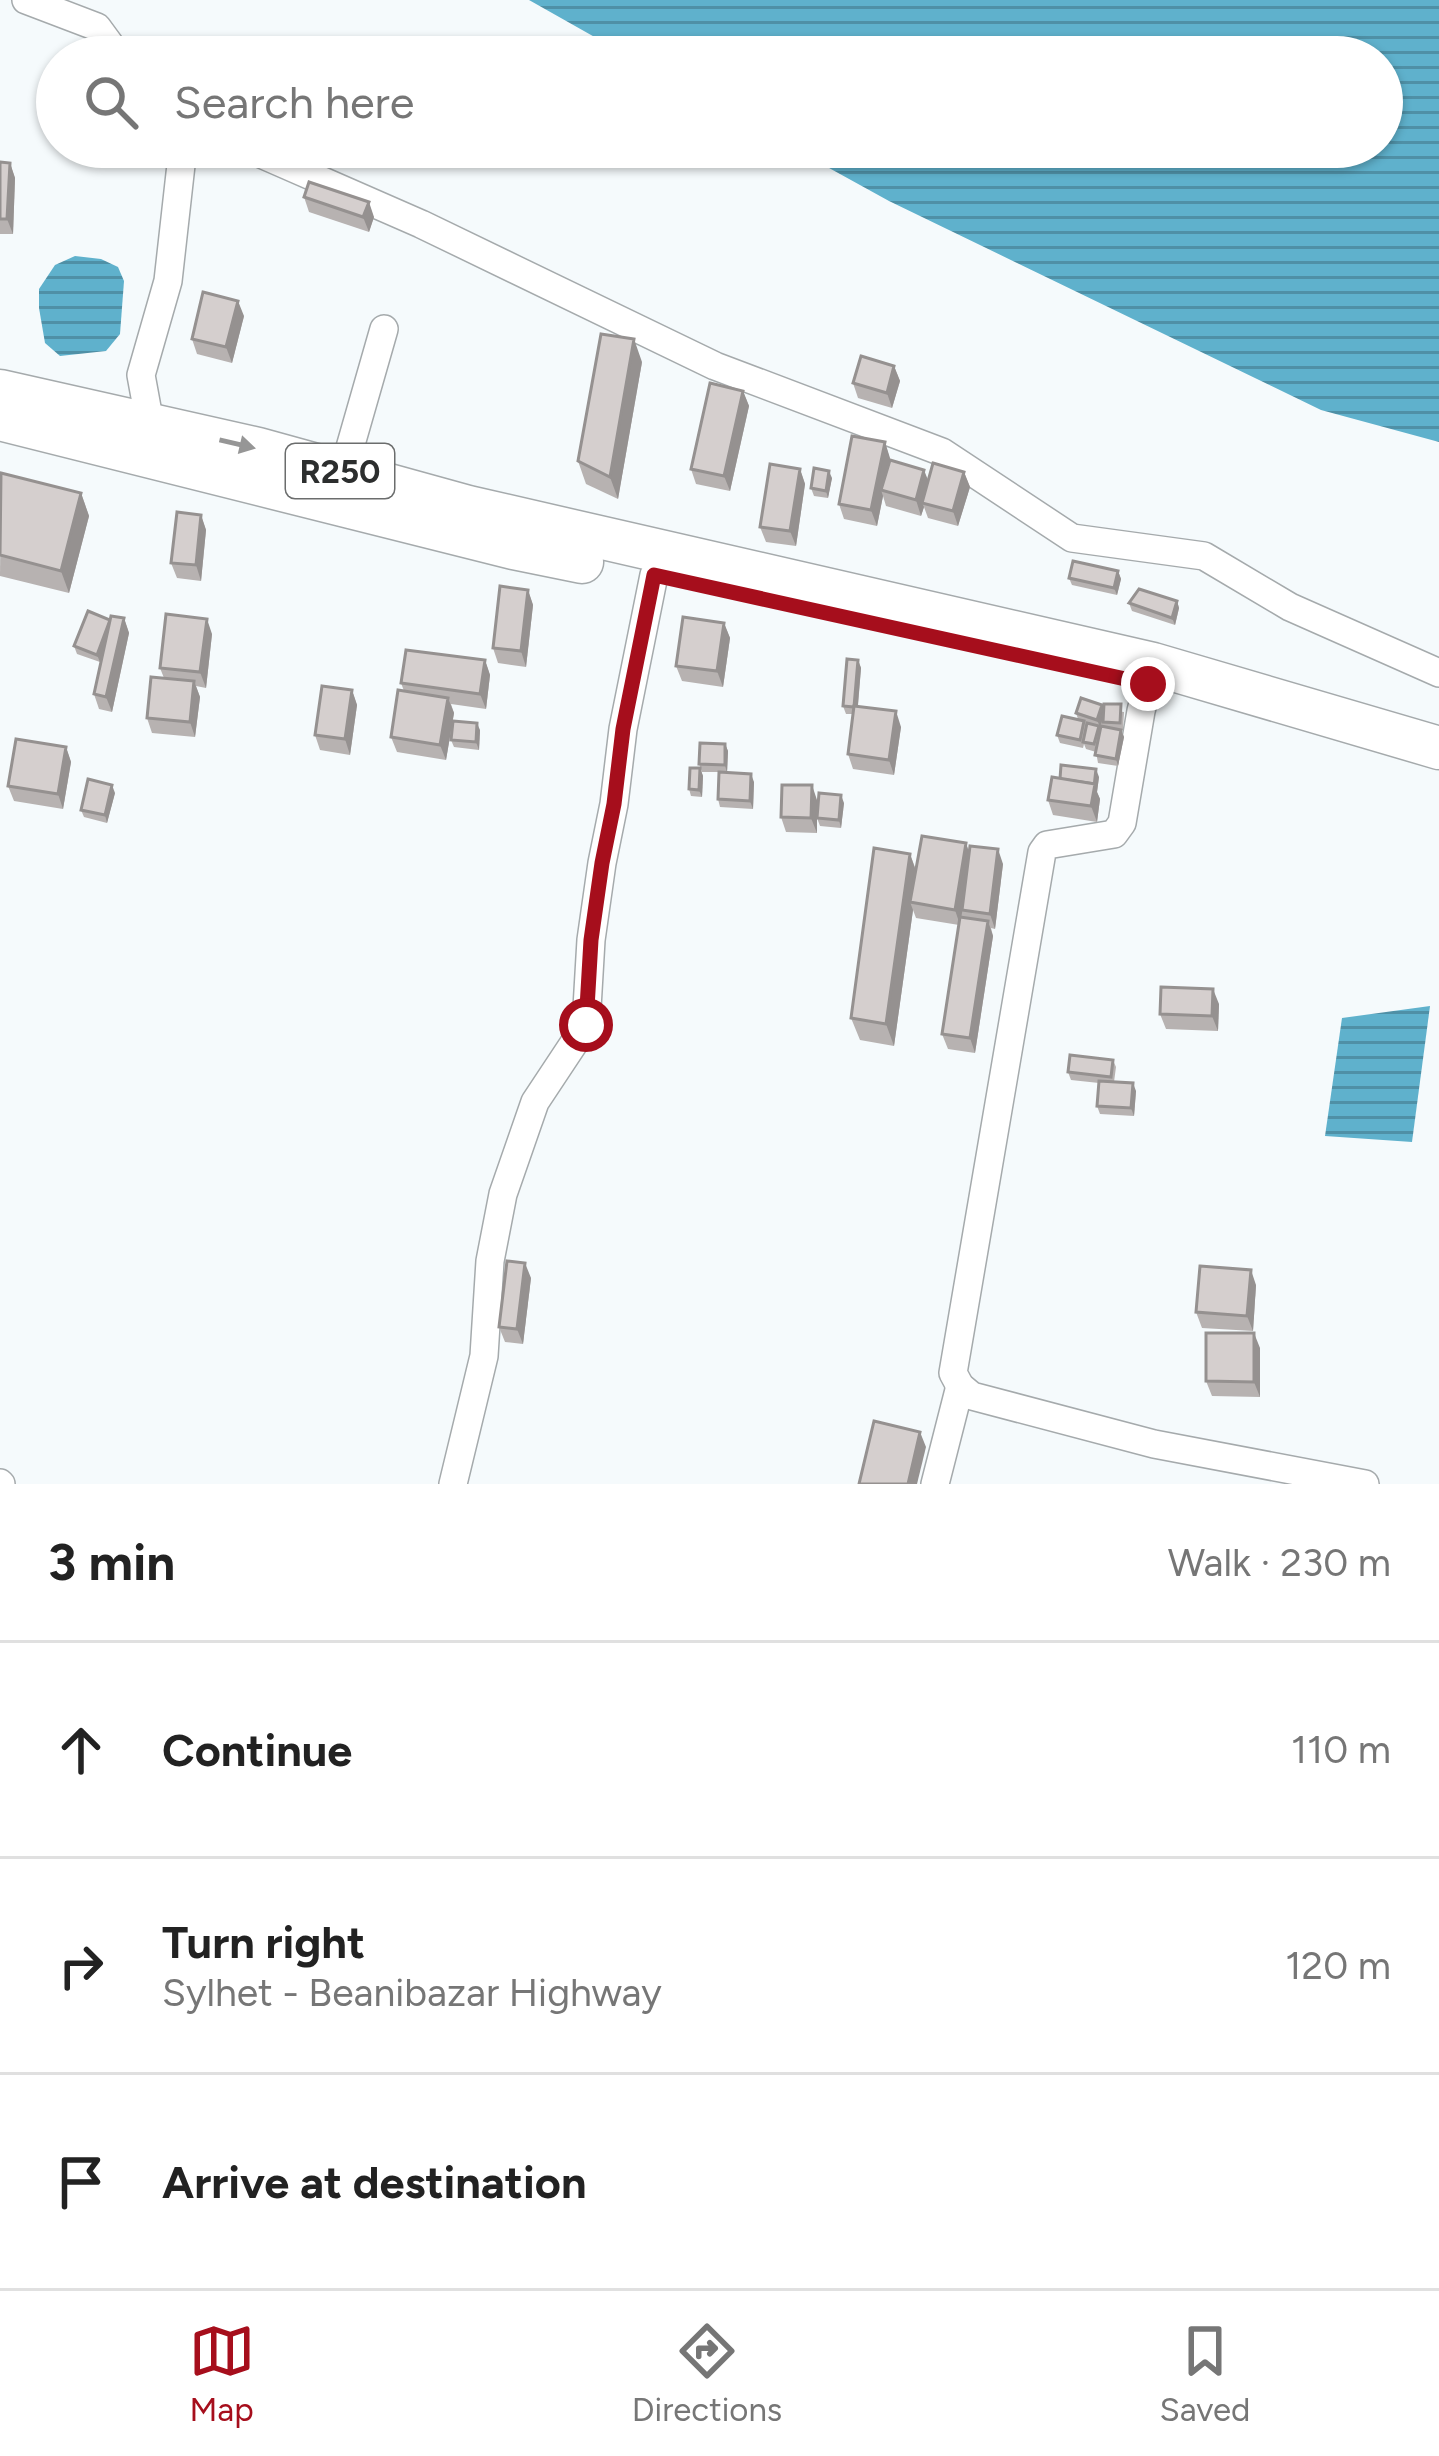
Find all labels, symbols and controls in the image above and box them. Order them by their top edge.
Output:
search box [36,36,1403,168]
icon: search [78,69,144,135]
text: Search here [174,75,414,129]
one-way arrow [219,435,257,454]
road number: R250 [286,444,394,498]
route end [1121,657,1175,711]
route start [559,998,613,1052]
text: 3 min [48,1532,175,1593]
text: Walk · 230 m [1168,1539,1391,1586]
icon: ahead [48,1717,114,1783]
text: Continue [162,1723,352,1777]
text: 110 m [1291,1726,1391,1773]
text: Turn right [162,1915,365,1969]
icon: right [48,1933,114,1999]
text: 120 m [1285,1942,1391,1989]
text: Sylhet - Beanibazar Highway [162,1969,662,2016]
icon: arrive [48,2149,114,2215]
text: Arrive at destination [162,2155,586,2209]
tab: Map [189,2318,255,2429]
tab: Directions [632,2318,782,2429]
tab: Saved [1159,2318,1250,2429]

